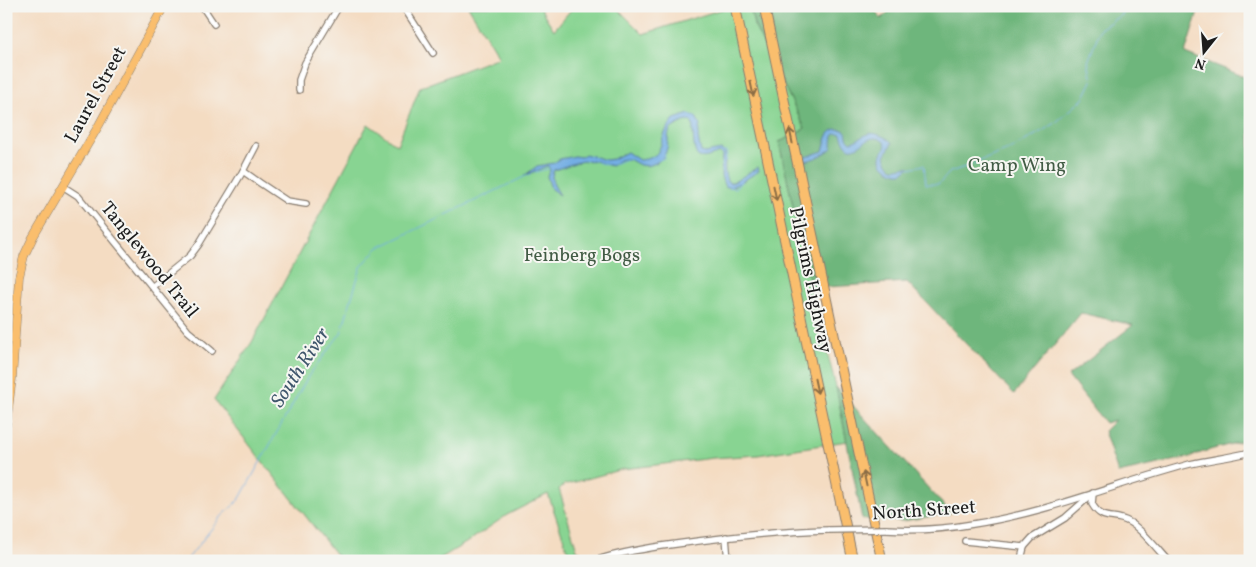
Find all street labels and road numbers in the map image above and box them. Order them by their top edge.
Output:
street label: Laurel Street [59,42,133,148]
street label: Tanglewood Trail [94,196,204,324]
street label: Pilgrims Highway [782,205,838,355]
street label: North Street [871,494,977,528]

